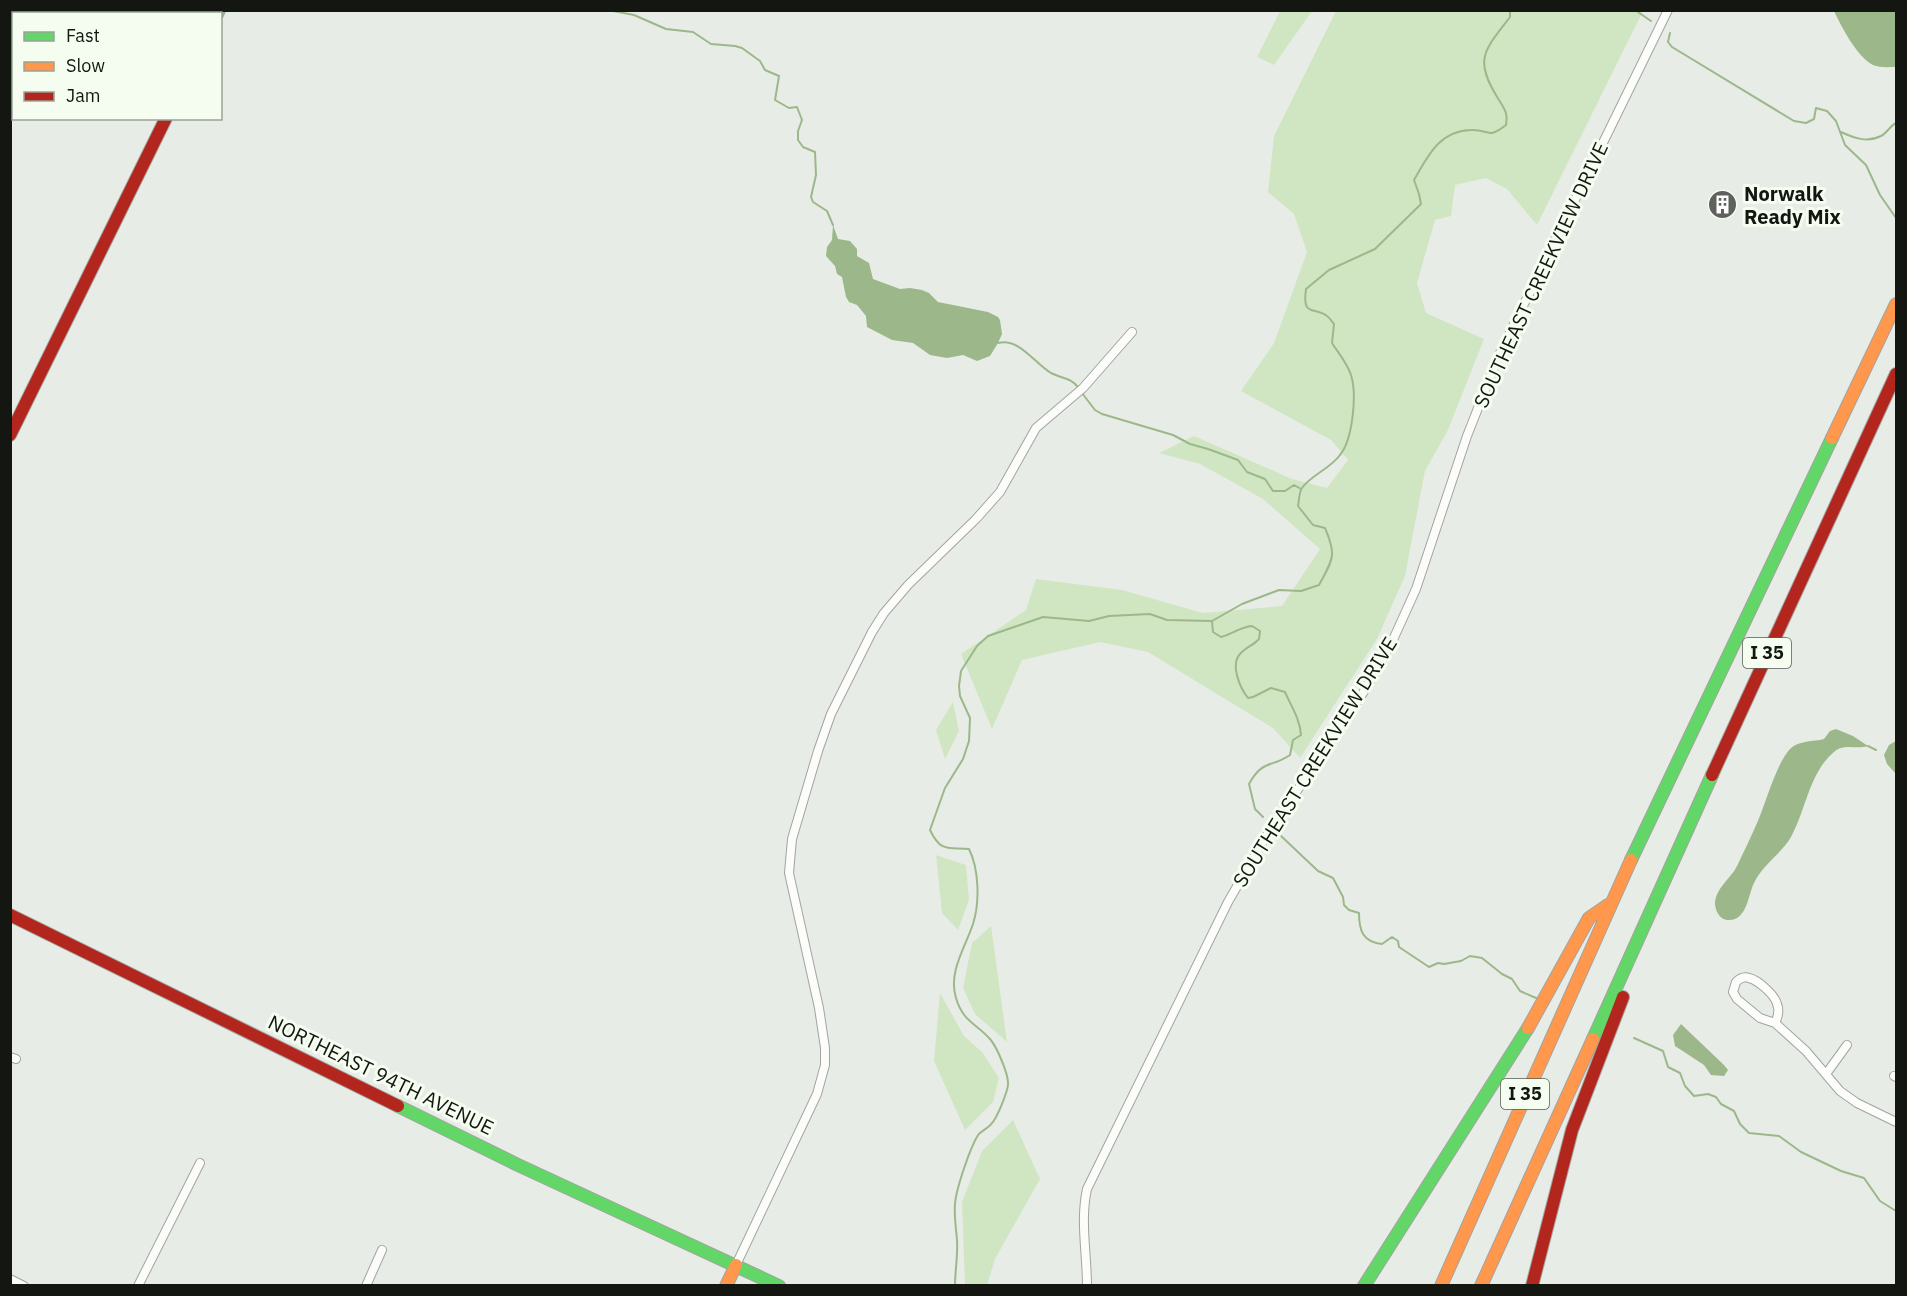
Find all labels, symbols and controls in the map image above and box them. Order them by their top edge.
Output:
legend [12,12,222,120]
text: Fast [66,24,100,47]
text: Slow [66,54,105,77]
text: Jam [66,84,101,107]
street label: SOUTHEAST CREEKVIEW DRIVE [1467,138,1614,412]
place label: Norwalk Ready Mix [1744,180,1841,230]
building icon: Norwalk Ready Mix [1707,189,1739,221]
street label: SOUTHEAST CREEKVIEW DRIVE [1226,631,1403,892]
road number: I 35 [1743,638,1791,668]
street label: NORTHEAST 94TH AVENUE [264,1008,498,1141]
road number: I 35 [1501,1079,1549,1109]

